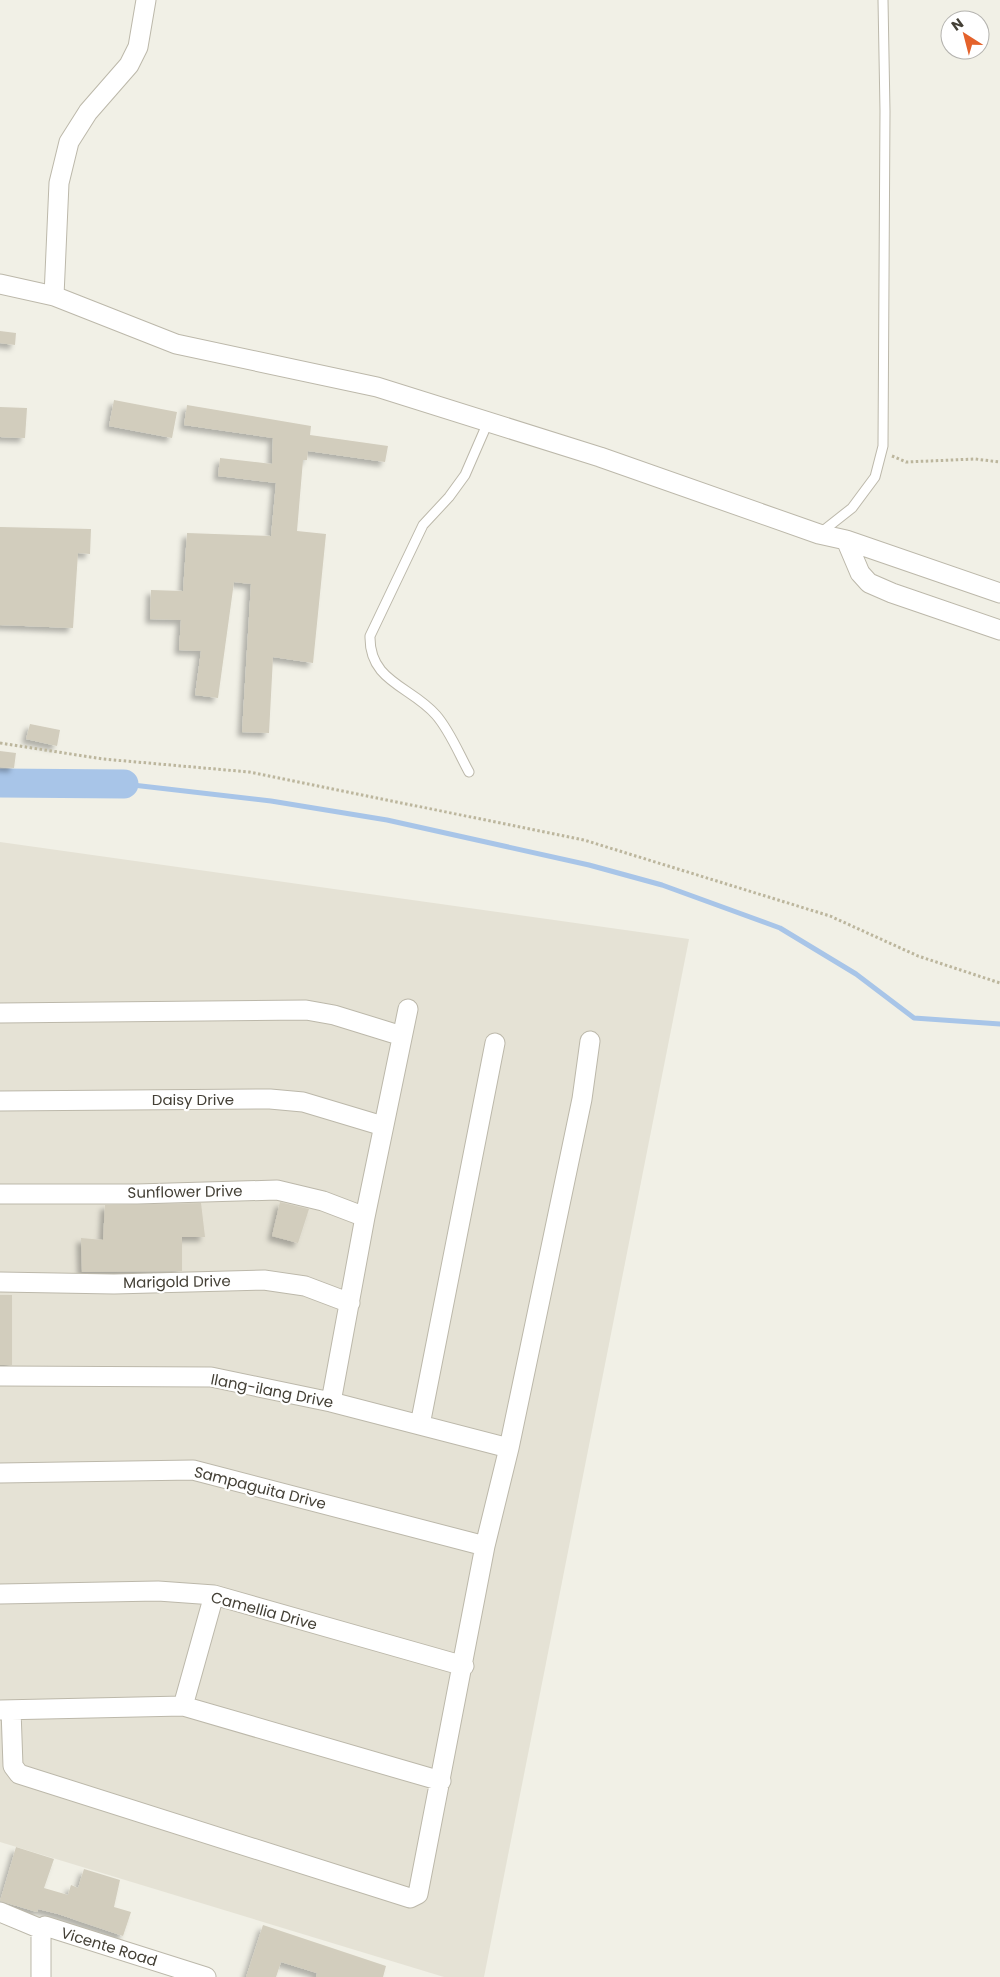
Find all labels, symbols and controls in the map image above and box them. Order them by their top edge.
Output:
north arrow [940,10,990,60]
text: N [947,13,967,36]
street label: Daisy Drive [152,1089,234,1110]
street label: Sunflower Drive [127,1180,243,1203]
street label: Marigold Drive [123,1270,231,1293]
street label: Ilang-ilang Drive [209,1368,335,1413]
street label: Sampaguita Drive [192,1461,328,1514]
street label: Camellia Drive [209,1586,320,1635]
street label: Vicente Road [58,1922,160,1971]

